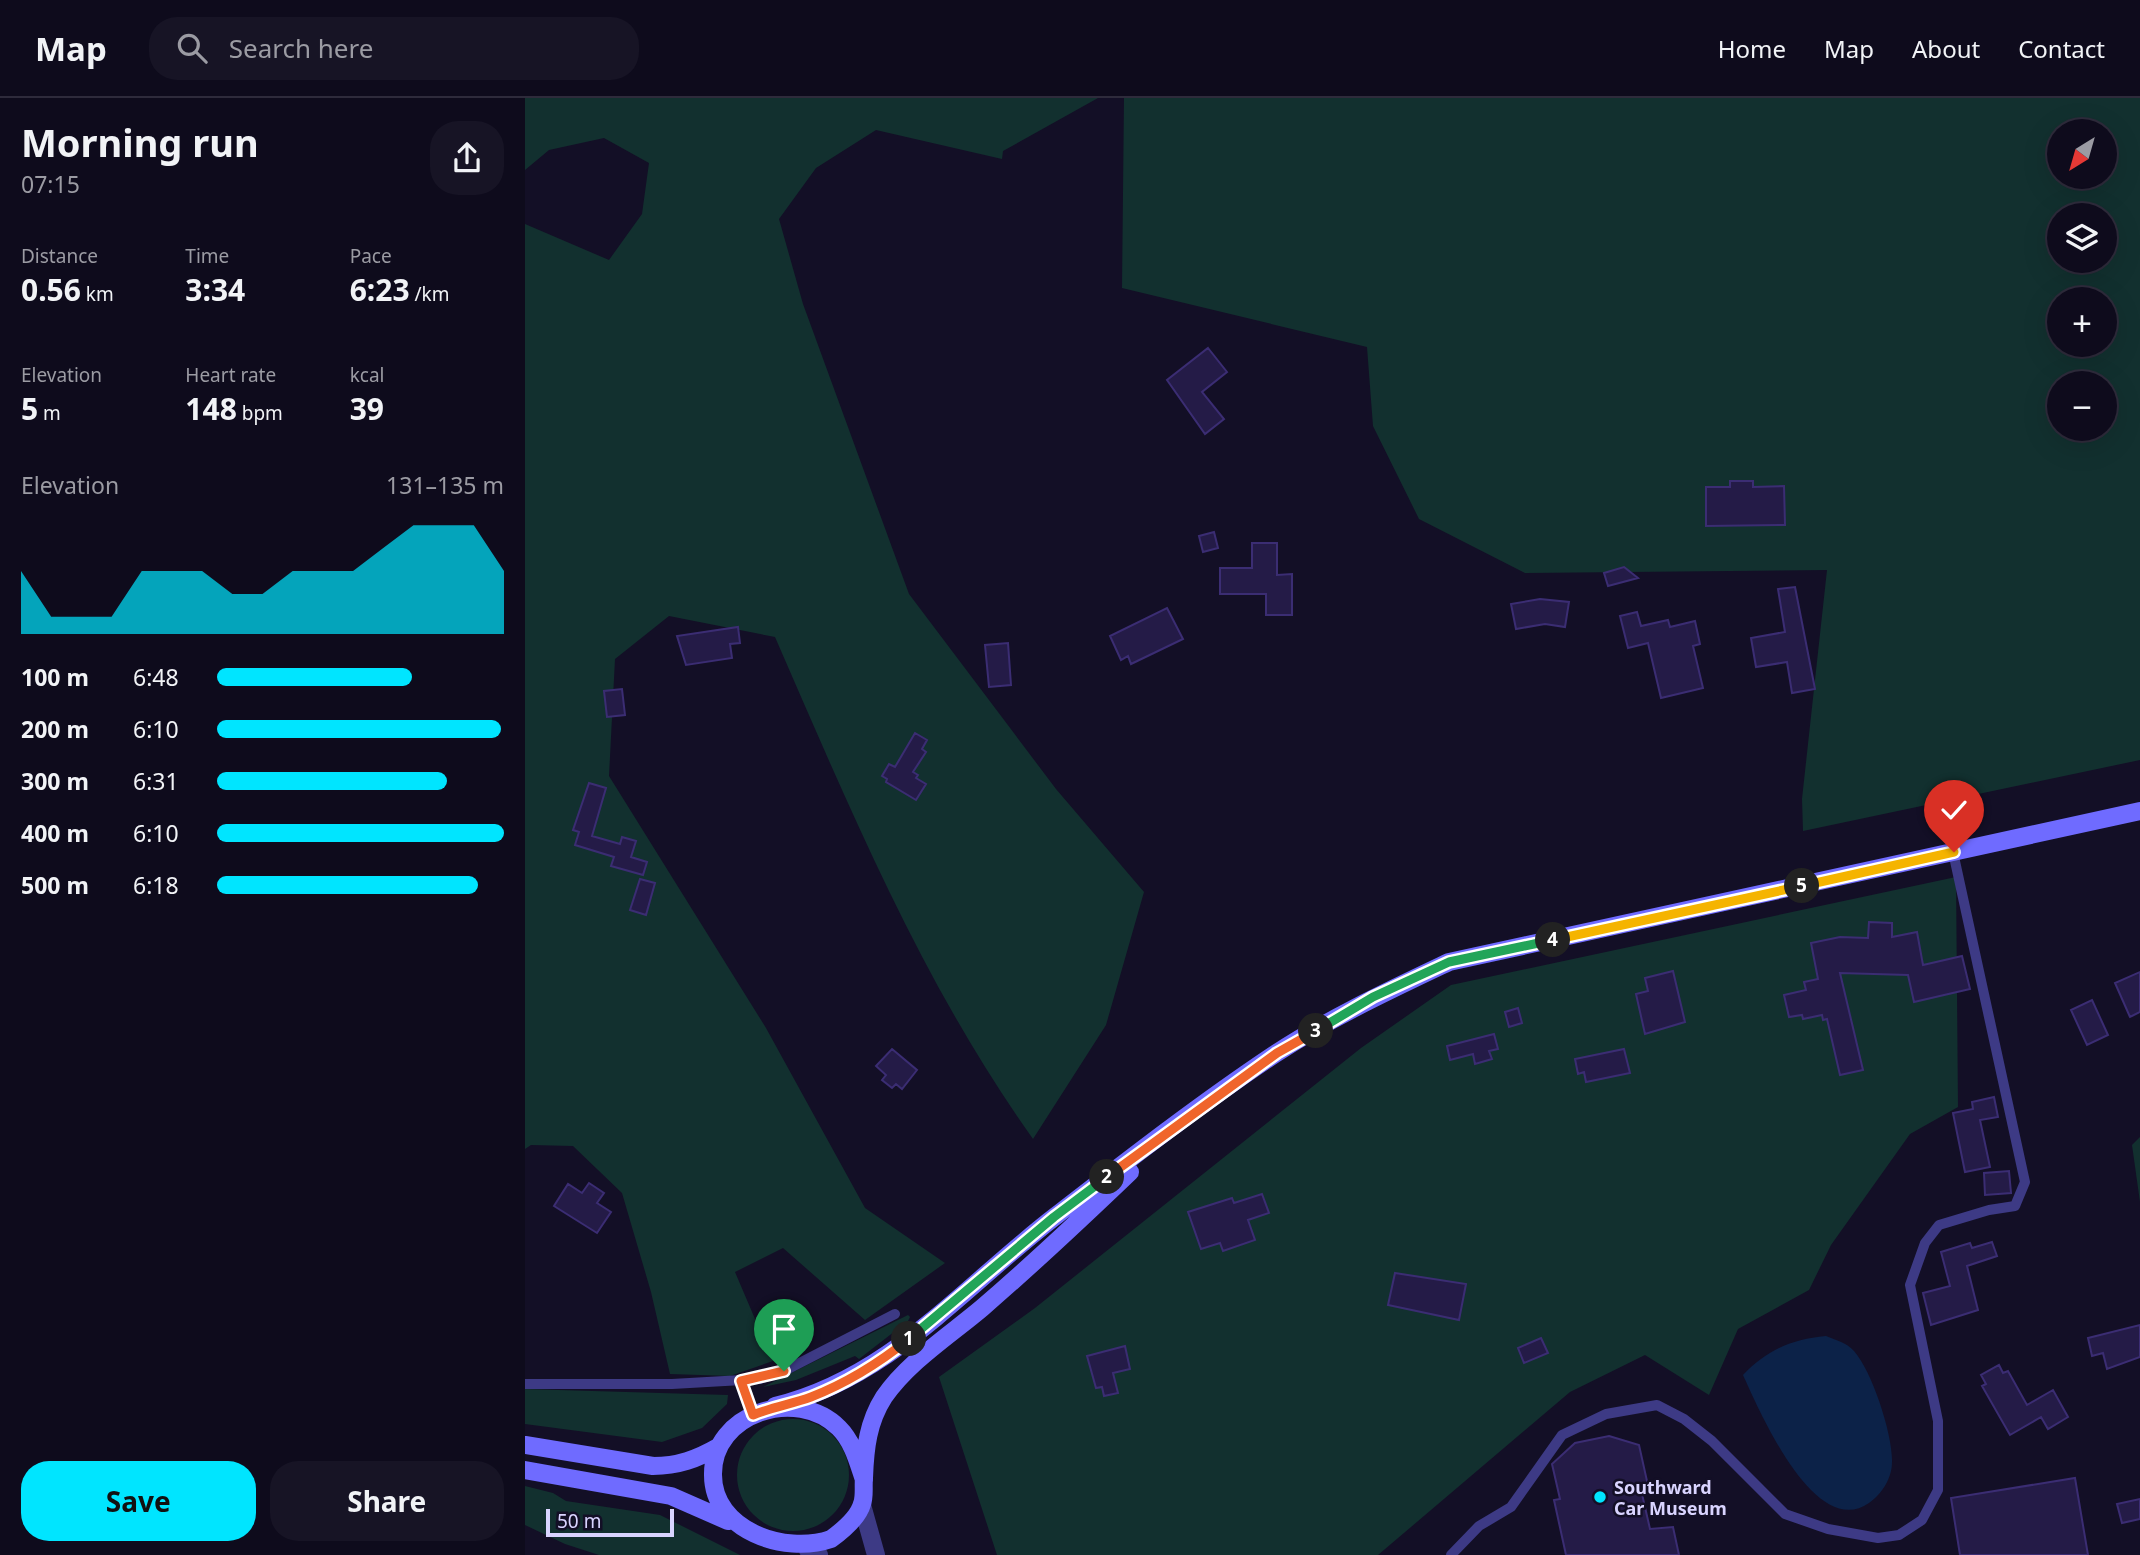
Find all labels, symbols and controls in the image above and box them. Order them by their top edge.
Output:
search box [149,17,639,80]
text: Map [35,26,107,71]
icon: search [173,29,211,67]
text: Search here [229,30,373,66]
text: Home [1718,32,1786,65]
text: Map [1824,32,1874,65]
text: About [1912,32,1980,65]
text: Contact [2018,32,2105,65]
text: Morning run [21,116,259,168]
north arrow [2047,119,2117,189]
map controls [2047,119,2117,441]
button: share [430,121,504,195]
text: 07:15 [21,168,80,200]
button: layers [2047,203,2117,273]
text: Distance [21,243,98,269]
text: Time [185,243,229,269]
text: Pace [350,243,392,269]
text: 0.56 [21,269,81,310]
text: 3:34 [185,269,245,310]
text: 6:23 [350,269,410,310]
text: km [81,281,114,307]
text: /km [410,281,450,307]
button: + [2047,287,2117,357]
text: Elevation [21,362,102,388]
text: Heart rate [185,362,276,388]
text: kcal [350,362,384,388]
button: − [2047,371,2117,441]
text: 5 [21,388,38,429]
text: 148 [185,388,237,429]
text: 39 [350,388,384,429]
text: m [38,400,61,426]
text: bpm [237,400,283,426]
text: Elevation [21,469,119,501]
text: 131–135 m [386,469,504,501]
text: 100 m [21,661,89,693]
text: 6:48 [133,661,179,693]
text: 200 m [21,713,89,745]
text: 6:10 [133,713,179,745]
text: 300 m [21,765,89,797]
text: 6:31 [133,765,179,797]
pin [1924,780,1984,852]
icon: check [1935,791,1973,829]
text: 400 m [21,817,89,849]
text: 6:10 [133,817,179,849]
pin: 5 [1785,868,1819,904]
text: 500 m [21,869,89,901]
text: 6:18 [133,869,179,901]
text: 5 [1796,872,1807,898]
pin: 4 [1535,922,1571,958]
text: 4 [1547,926,1558,952]
pin: 3 [1299,1014,1333,1048]
text: 3 [1310,1017,1321,1043]
pin: 2 [1089,1160,1125,1194]
text: 2 [1101,1163,1112,1189]
pin [754,1299,814,1371]
icon: arrive [765,1310,803,1348]
pin: 1 [891,1322,927,1356]
text: 1 [903,1325,914,1351]
button: Save [21,1461,256,1541]
button: Share [270,1461,504,1541]
place label: Southward Car Museum [1614,1475,1727,1520]
marker: Southward Car Museum [1592,1489,1608,1505]
scale bar [546,1506,674,1538]
text: 50 m [557,1508,601,1534]

